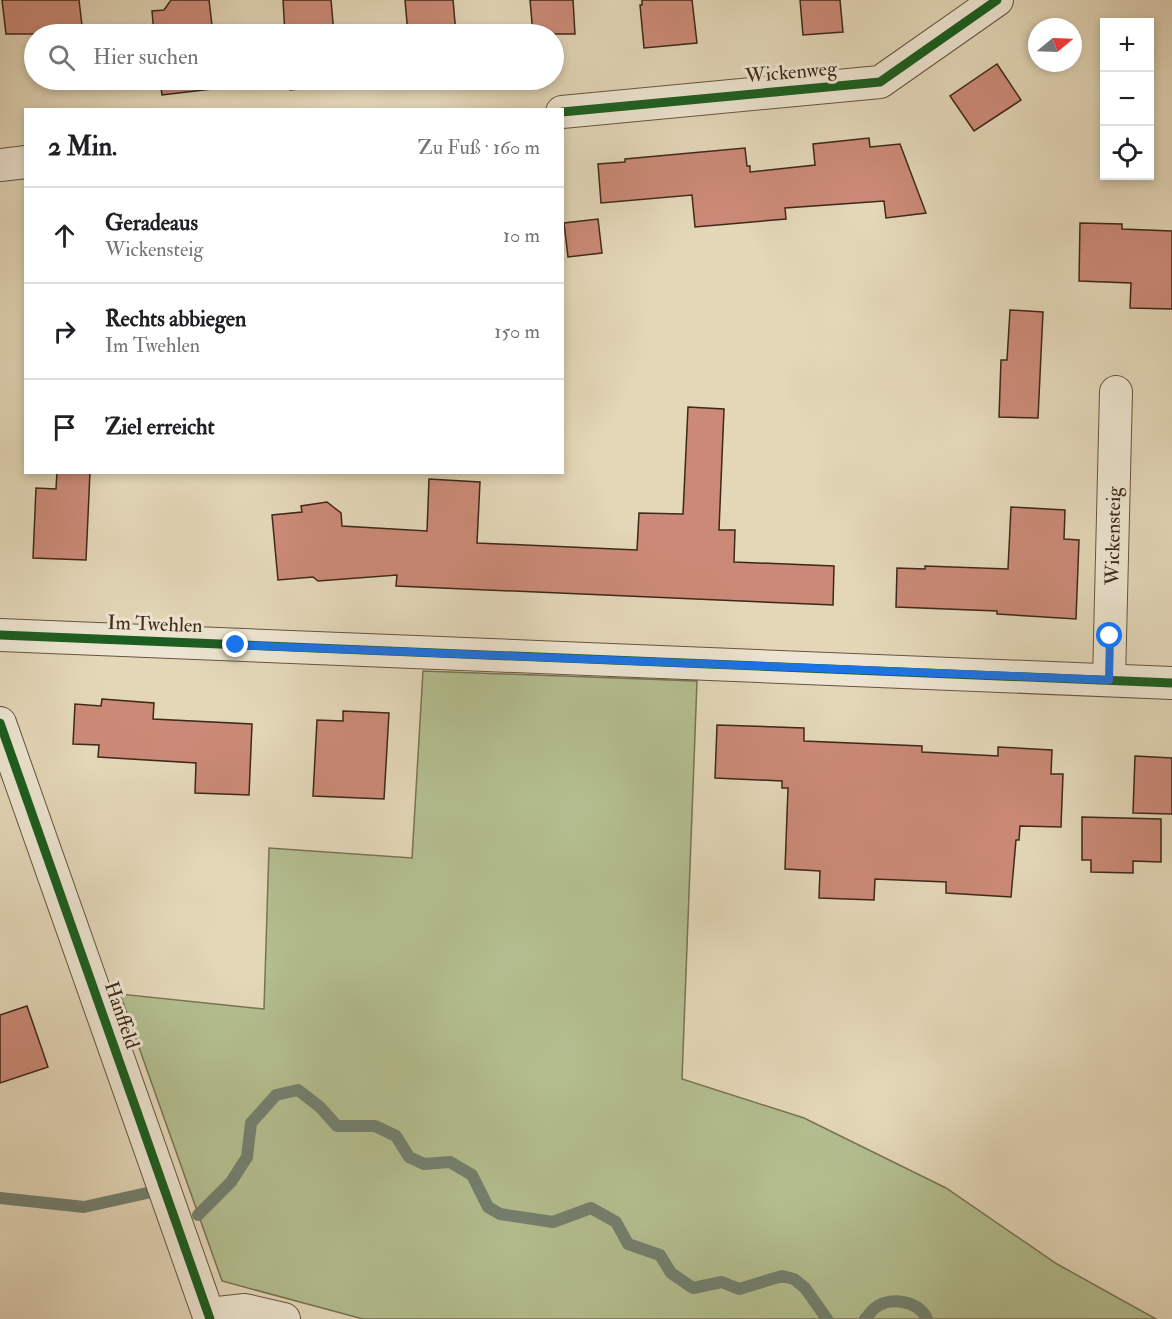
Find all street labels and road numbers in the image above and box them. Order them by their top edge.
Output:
street label: Wickenweg [743,55,839,89]
street label: Wickensteig [1100,485,1126,586]
street label: Im Twehlen [107,610,203,638]
street label: Hanffeld [99,978,145,1052]

